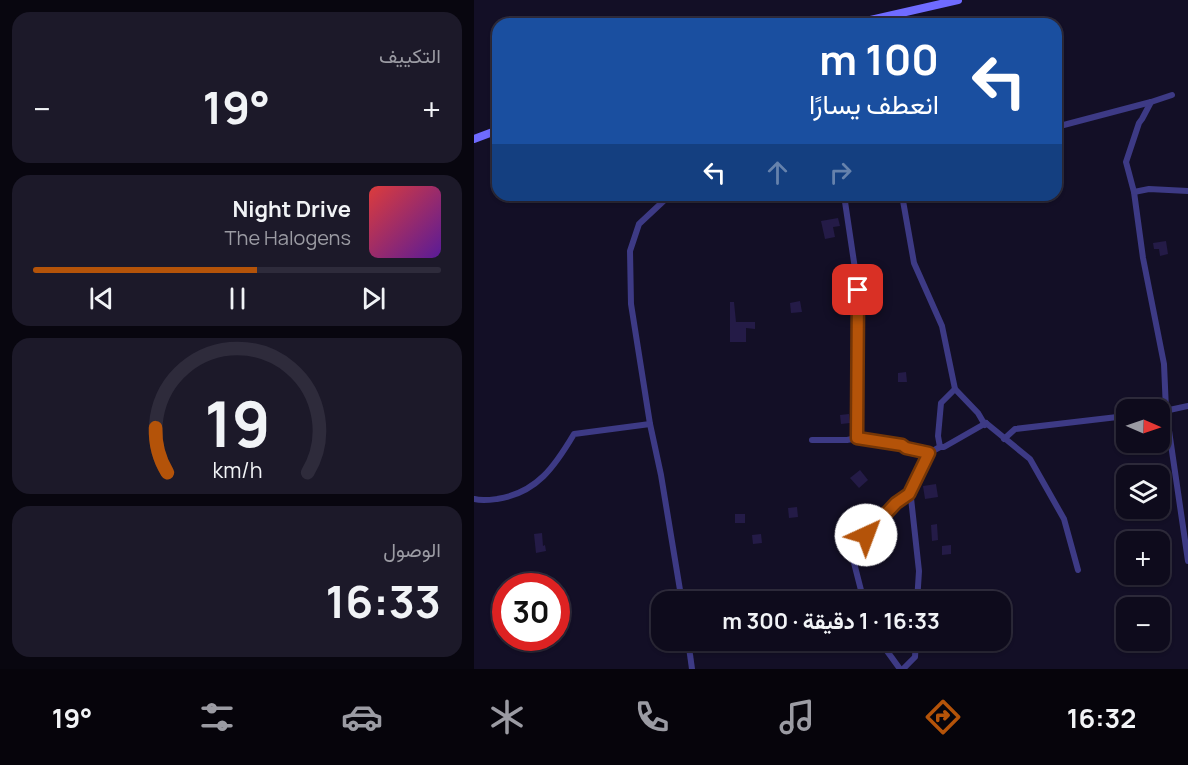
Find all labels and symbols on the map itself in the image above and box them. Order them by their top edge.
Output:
pin [832,264,883,315]
north arrow [1116,399,1170,453]
position arrow [834,503,898,567]
speed limit sign: 30 [492,573,570,651]

